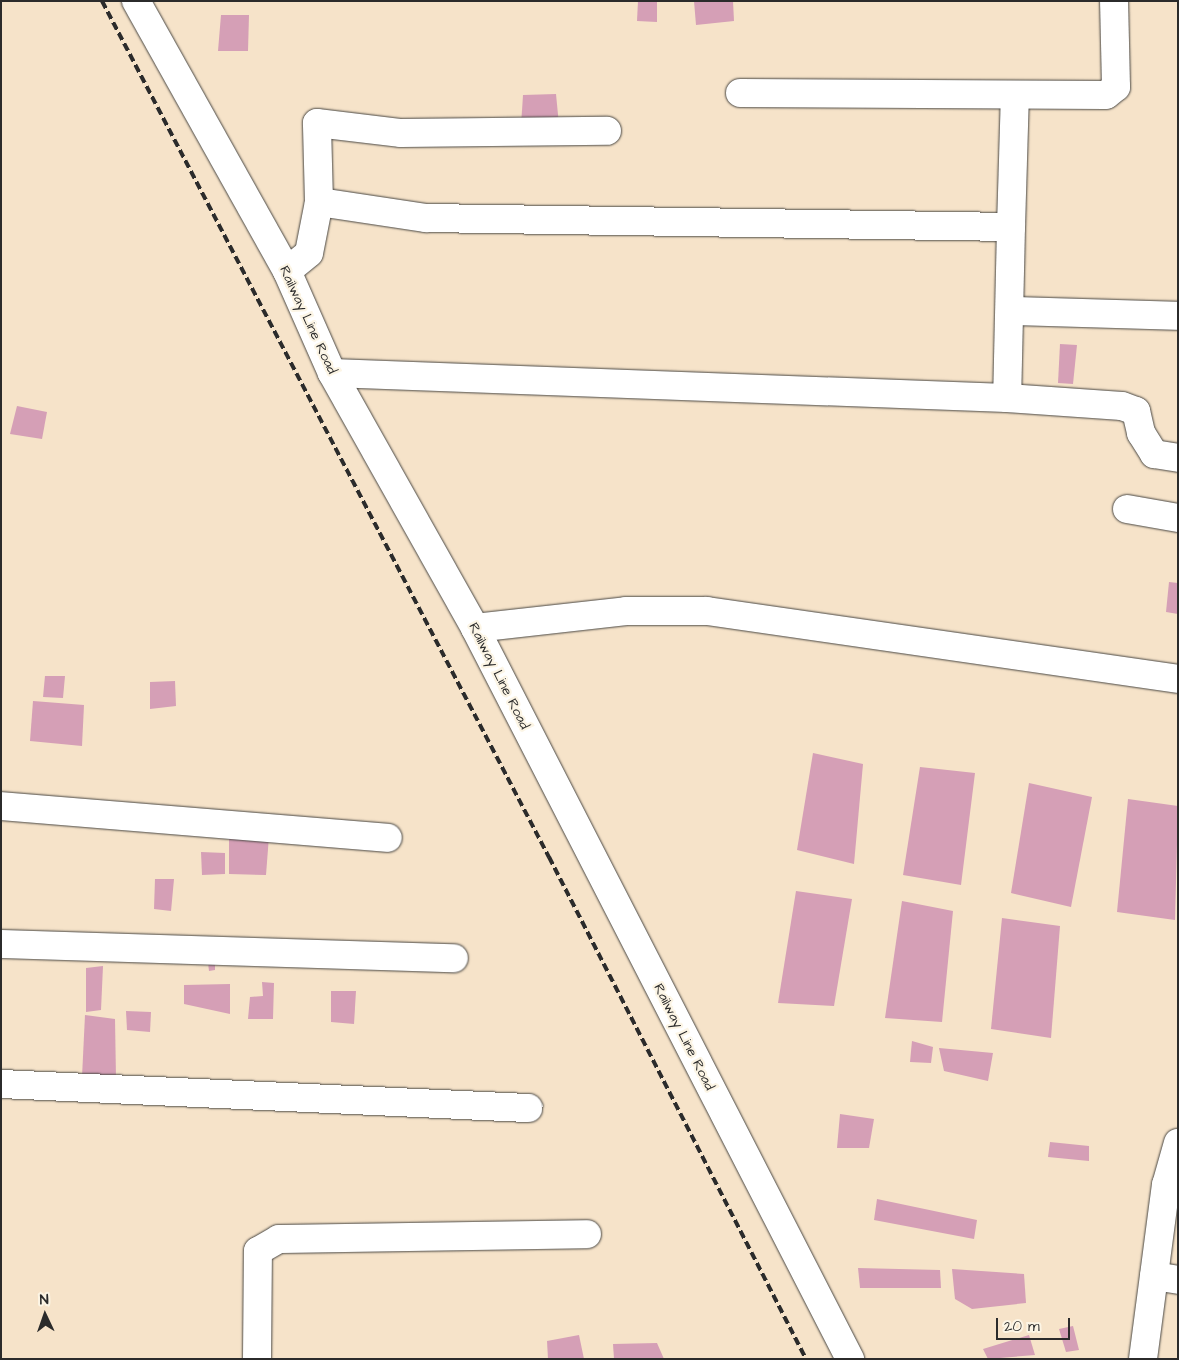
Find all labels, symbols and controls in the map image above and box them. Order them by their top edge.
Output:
street label: Railway Line Road [276,263,340,377]
street label: Railway Line Road [465,620,533,732]
street label: Railway Line Road [650,981,718,1093]
north arrow [20,1290,70,1340]
text: N [39,1290,49,1310]
scale bar [999,1308,1073,1340]
text: 20 m [1004,1316,1040,1337]

